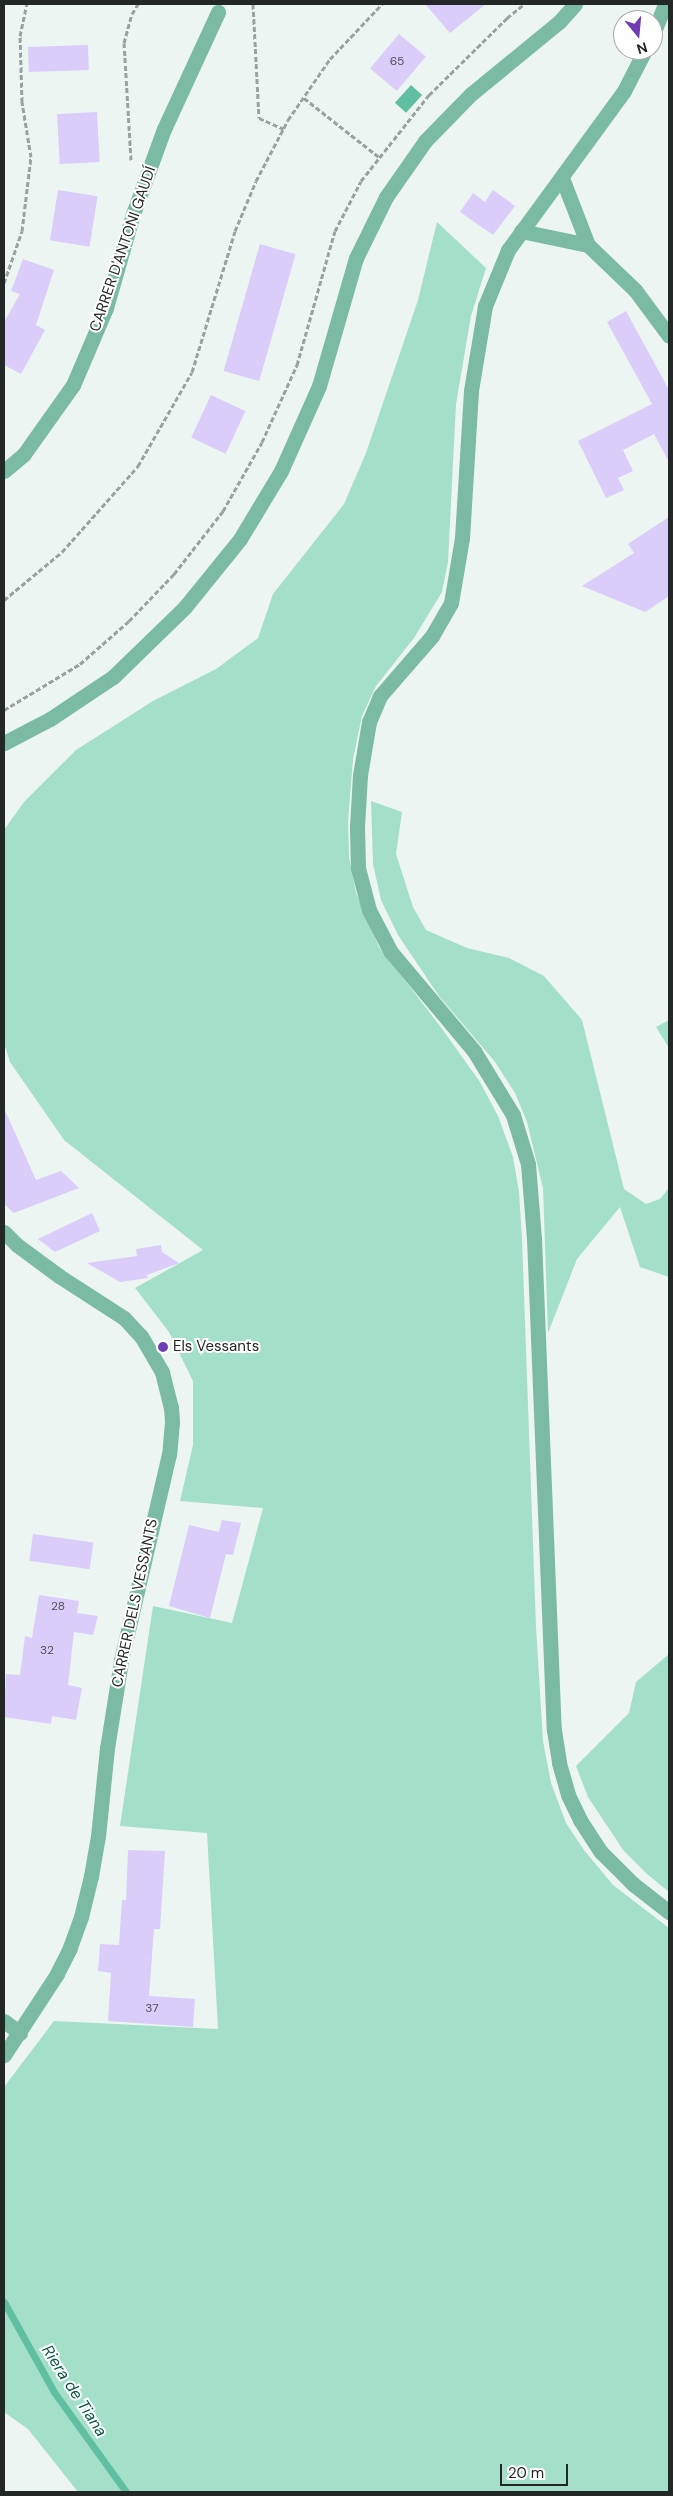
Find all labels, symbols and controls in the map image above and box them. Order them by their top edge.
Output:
north arrow [613,10,663,60]
text: N [635,38,650,58]
house number: 65 [390,55,404,69]
street label: CARRER D'ANTONI GAUDÍ [86,164,160,334]
place label: Els Vessants [173,1338,259,1356]
marker: Els Vessants [157,1341,169,1353]
street label: CARRER DELS VESSANTS [108,1517,162,1689]
house number: 28 [51,1600,65,1614]
house number: 32 [40,1644,54,1658]
house number: 37 [145,2002,159,2016]
water label: Riera de Tiana [37,2342,111,2440]
scale bar [503,2454,570,2486]
text: 20 m [508,2463,544,2483]

